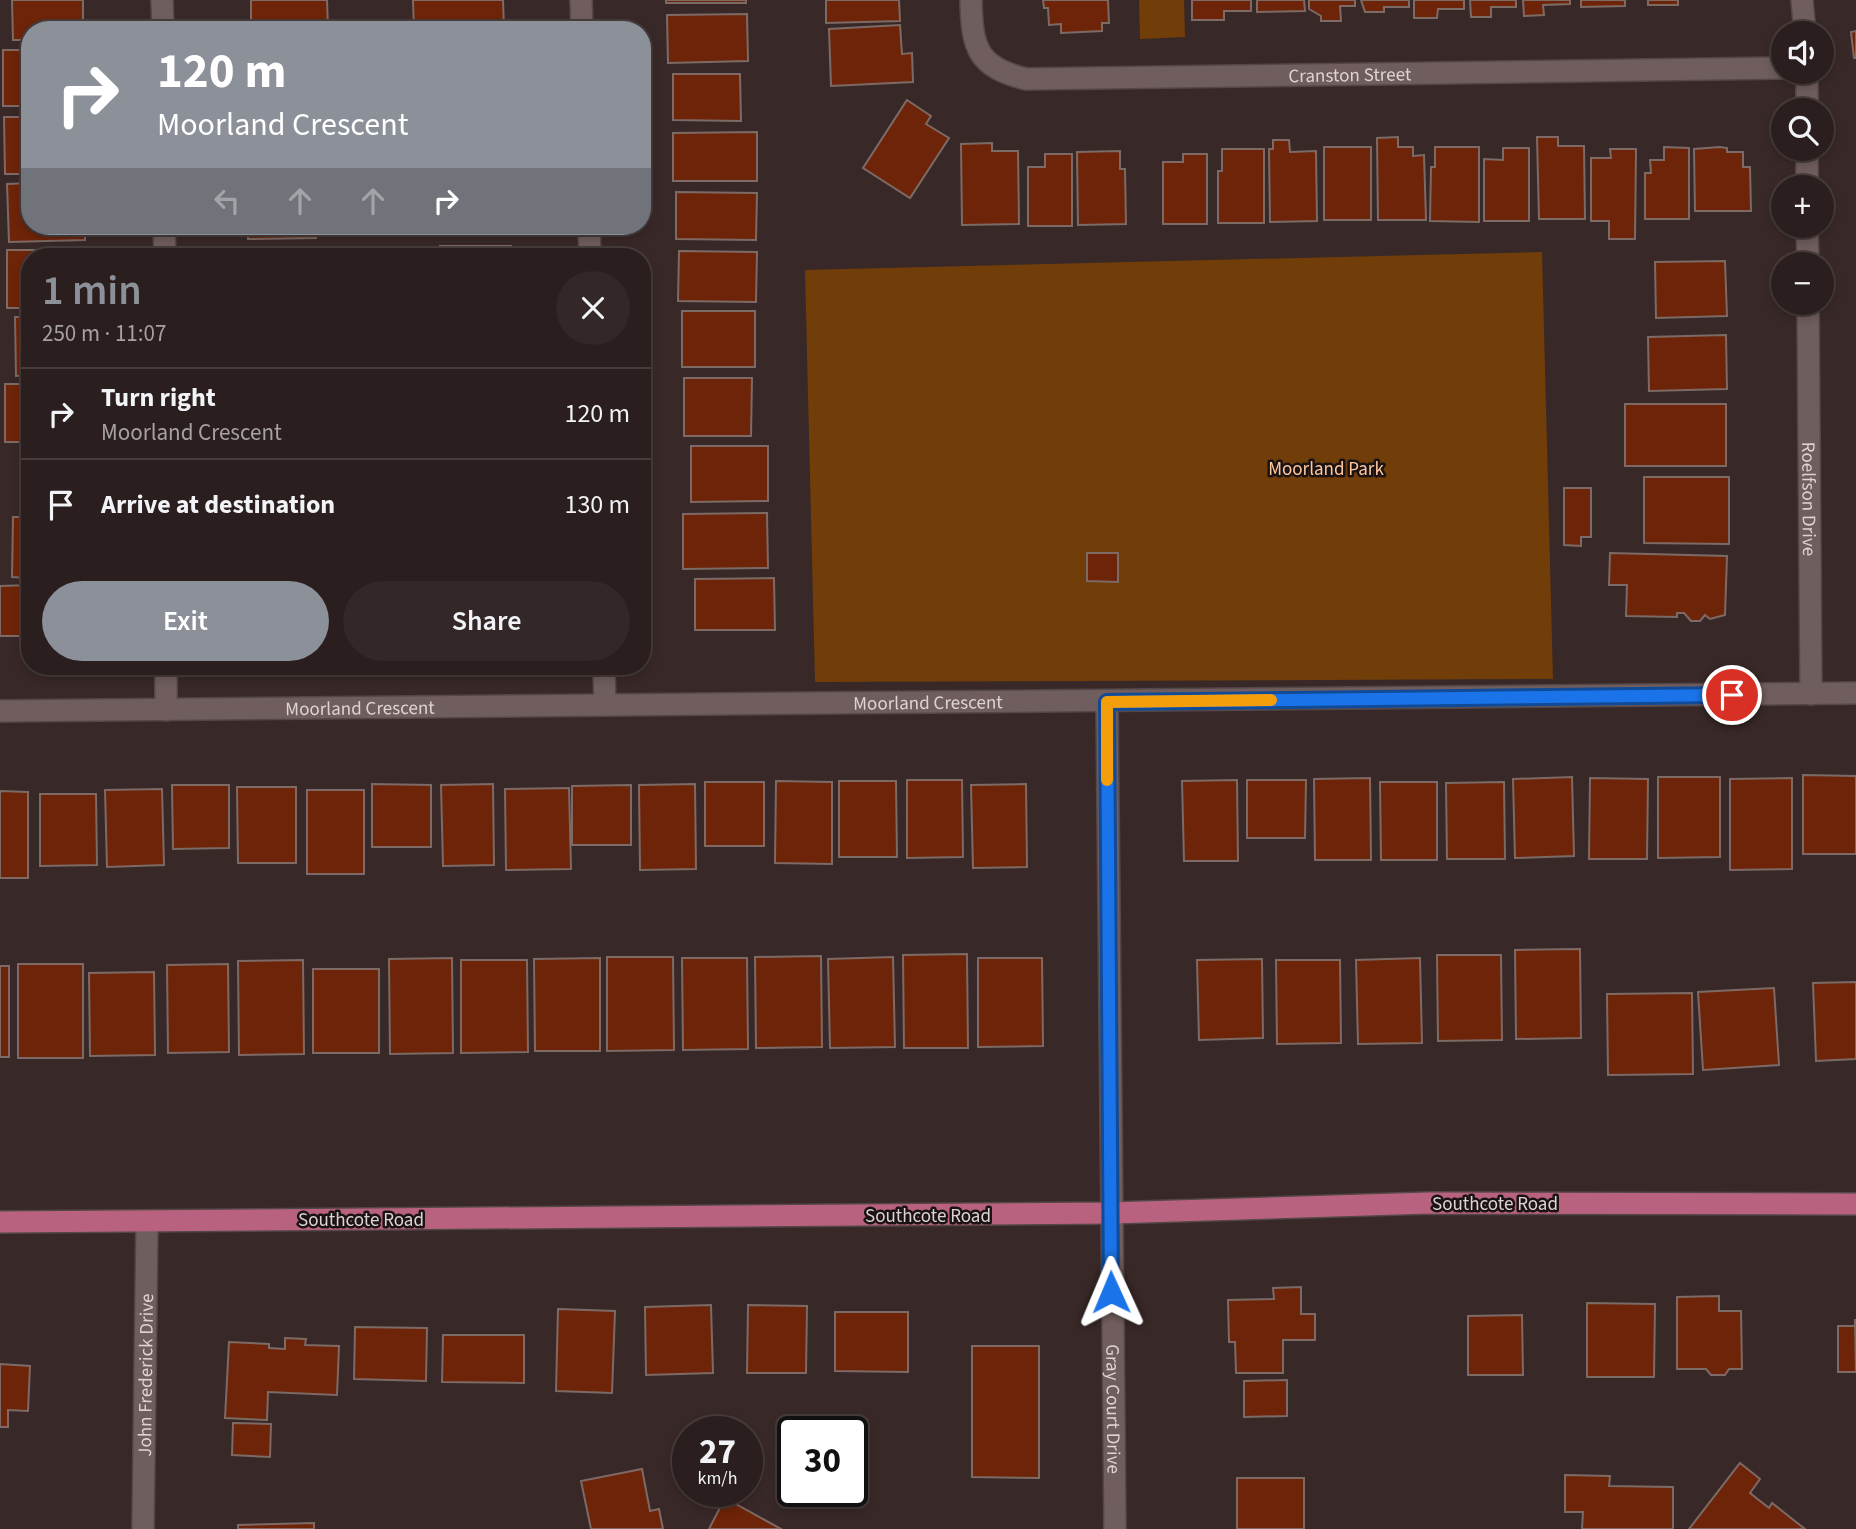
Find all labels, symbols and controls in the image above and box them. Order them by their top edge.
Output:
map controls [1771,21,1834,315]
button: sound [1771,21,1834,84]
text: 120 m [157,37,286,107]
icon: right [42,49,133,140]
street label: Cranston Street [1288,61,1412,90]
button: search [1771,98,1834,161]
text: Moorland Crescent [157,102,408,148]
button: + [1771,175,1834,238]
icon: left [208,182,246,220]
icon: ahead [281,182,319,220]
icon: ahead [354,182,392,220]
icon: right [427,182,465,220]
button: − [1771,252,1834,315]
text: 1 min [42,261,142,321]
button: close [556,271,630,345]
text: 250 m · 11:07 [42,317,166,350]
text: Turn right [101,379,216,416]
icon: right [42,395,80,433]
text: 120 m [564,395,630,432]
text: Moorland Crescent [101,416,282,449]
street label: Roelfson Drive [1794,442,1822,556]
park label: Moorland Park [1268,456,1384,483]
icon: arrive [42,486,80,524]
text: Arrive at destination [101,486,335,523]
text: 130 m [564,486,630,523]
button: Exit [42,581,329,661]
button: Share [343,581,630,661]
pin [1702,665,1762,725]
icon: arrive [1713,676,1751,714]
street label: Moorland Crescent [853,689,1003,718]
street label: Moorland Crescent [285,695,435,723]
street label: Southcote Road [1432,1191,1558,1218]
street label: Southcote Road [865,1203,991,1230]
street label: Southcote Road [298,1207,424,1234]
position arrow [1074,1255,1148,1329]
street label: John Frederick Drive [132,1293,161,1457]
street label: Gray Court Drive [1098,1344,1126,1474]
speed limit sign: 30 [777,1416,868,1507]
text: 27 [699,1427,736,1477]
text: km/h [698,1466,737,1491]

